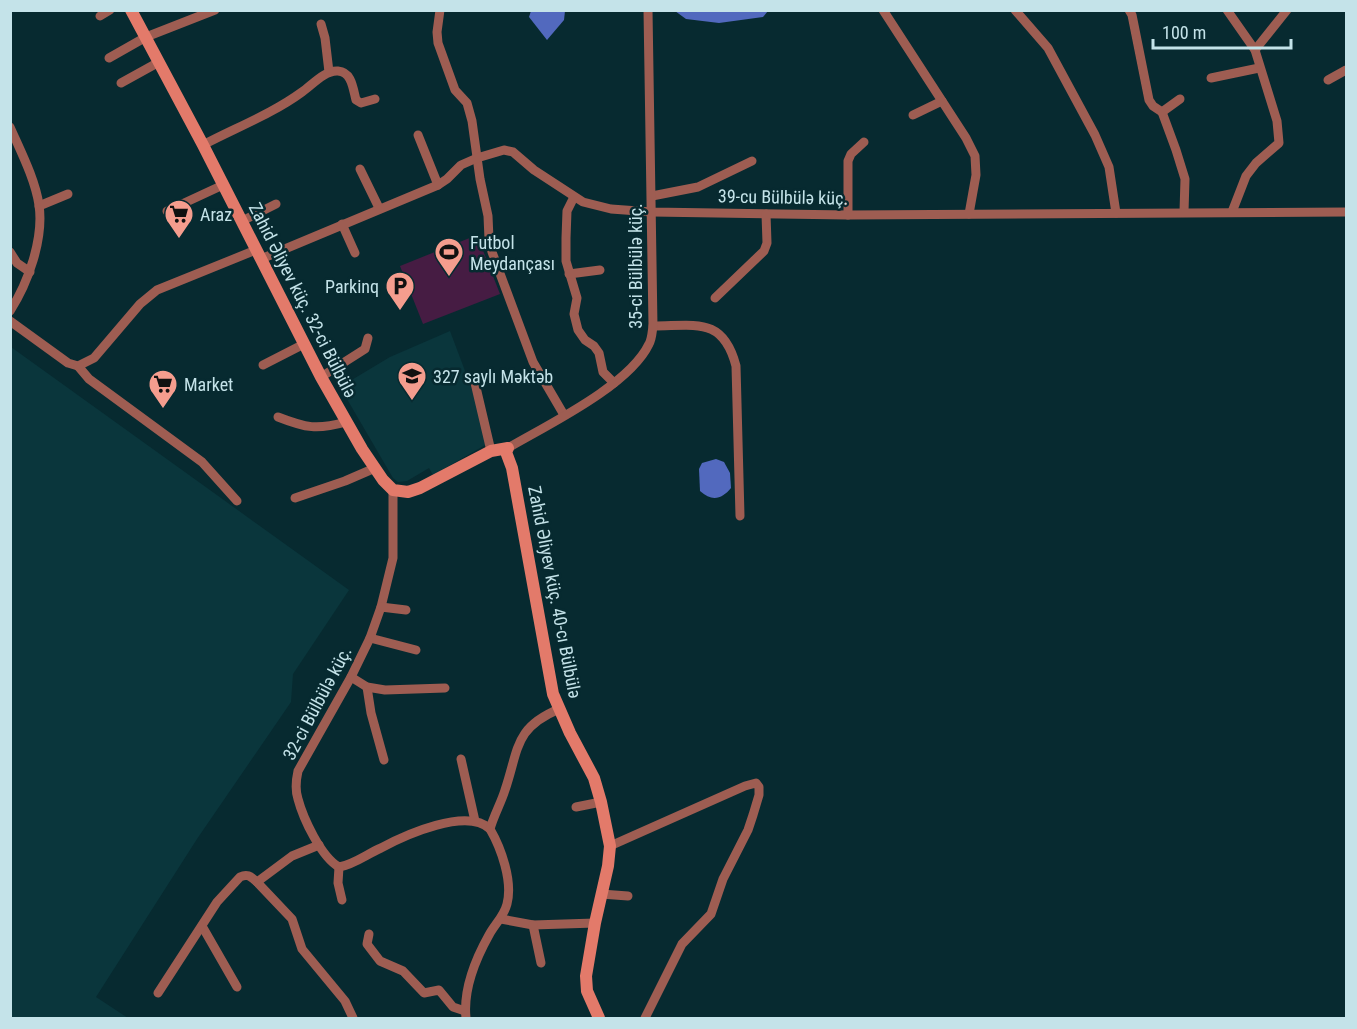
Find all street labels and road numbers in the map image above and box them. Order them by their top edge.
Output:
street label: 39-cu Bülbülə küç. [718,185,848,209]
street label: Zahid Əliyev küç. 32-ci Bülbülə [245,199,361,401]
street label: 35-ci Bülbülə küç. [625,203,646,329]
street label: Zahid Əliyev küç. 40-cı Bülbülə [524,484,586,700]
street label: 32-ci Bülbülə küç. [278,643,356,763]

